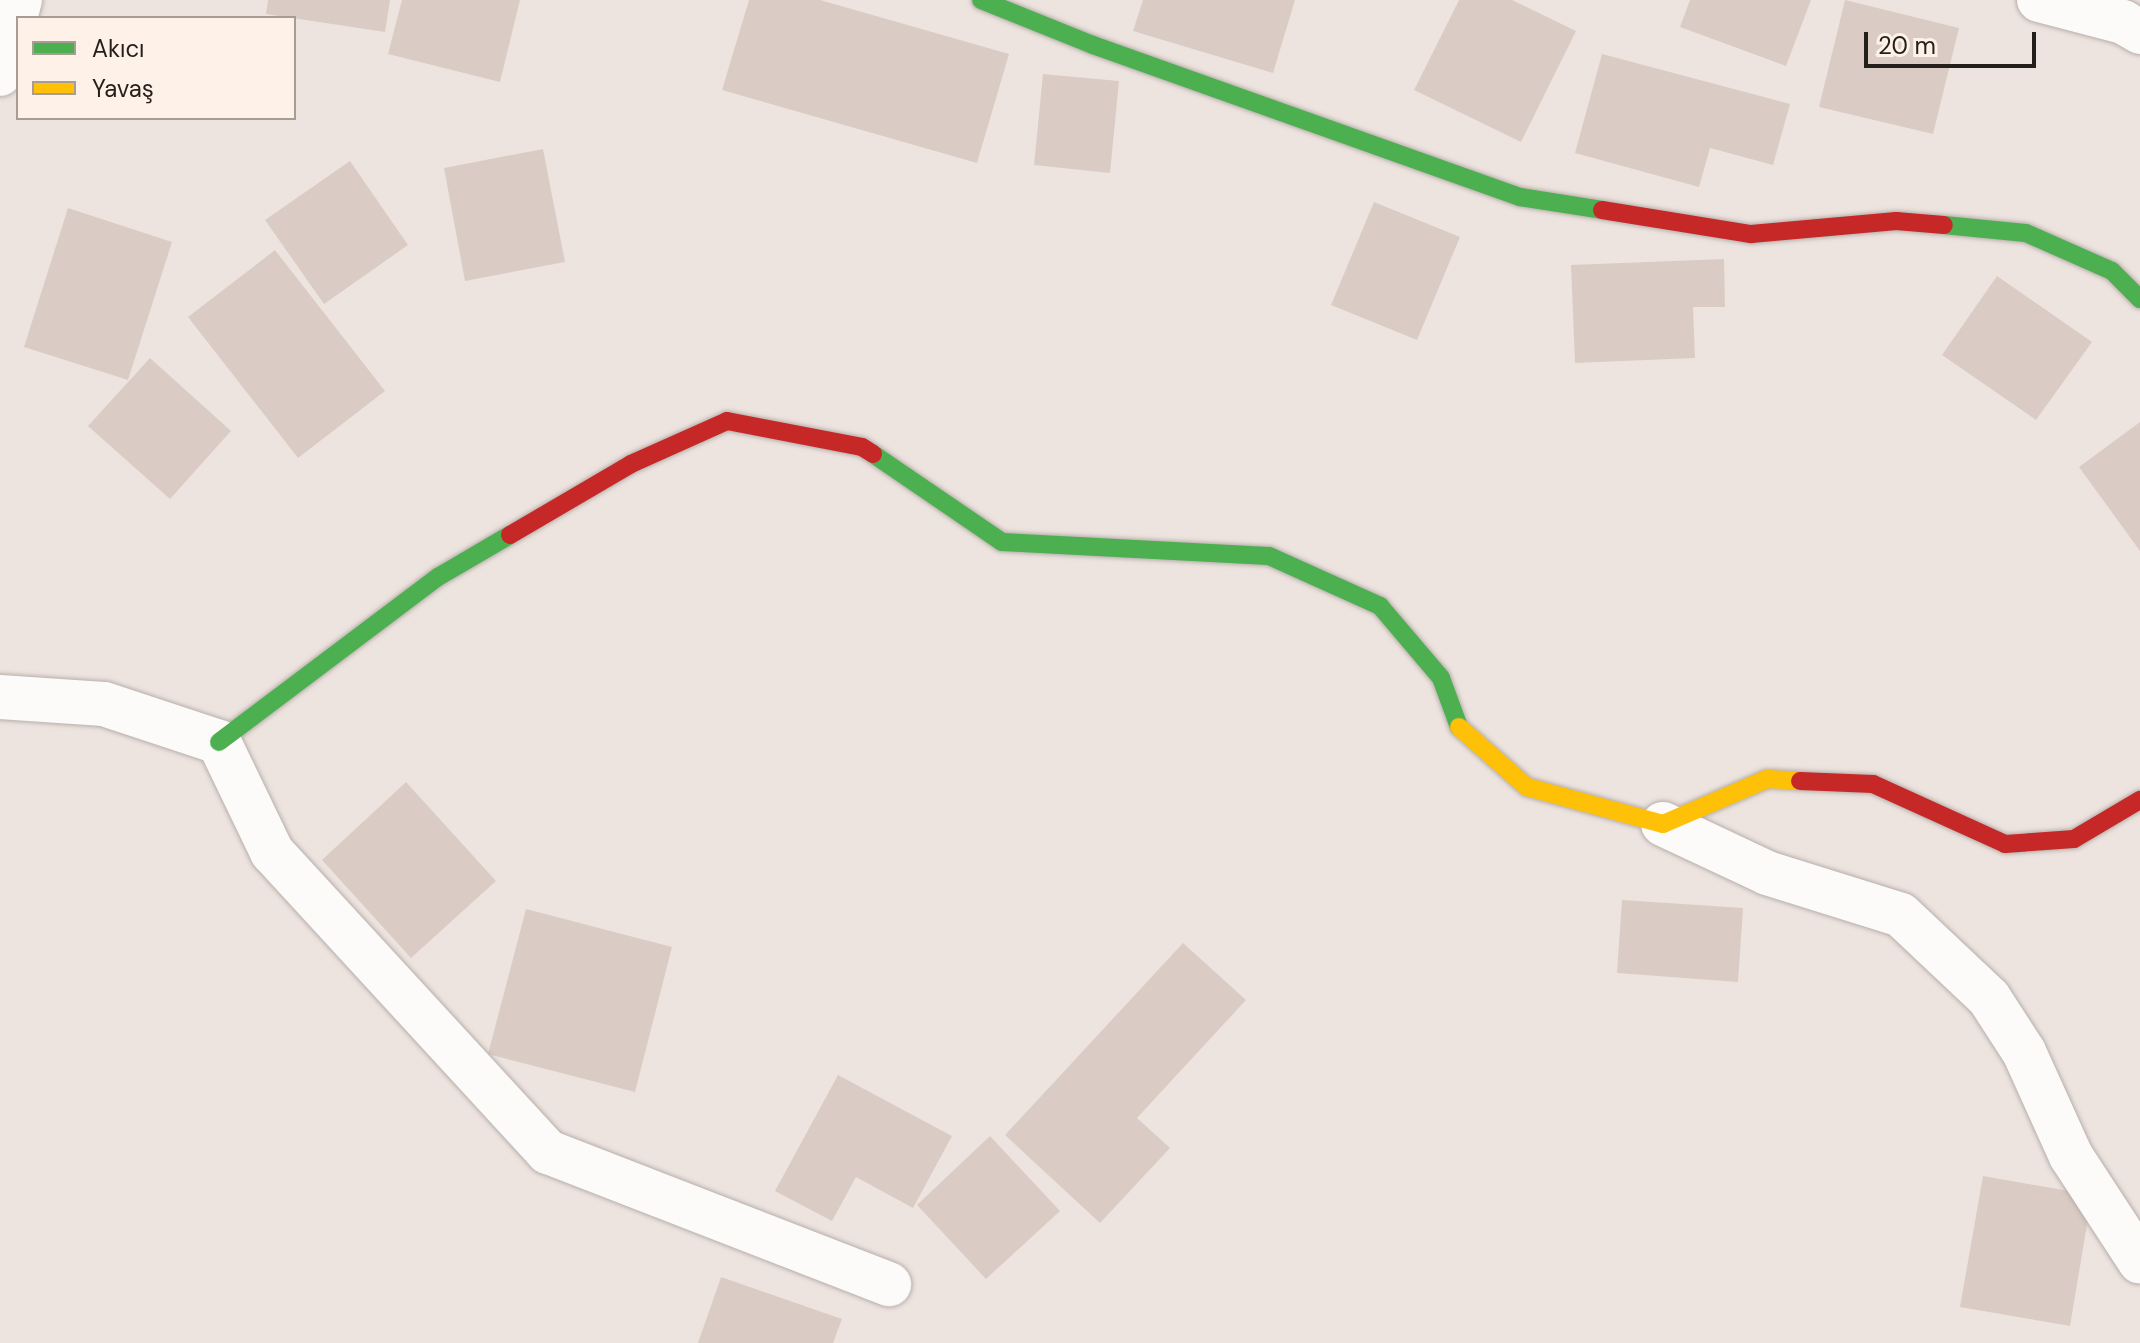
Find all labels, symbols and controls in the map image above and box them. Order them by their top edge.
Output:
legend [16,16,296,120]
scale bar [1868,16,2040,66]
text: 20 m [1878,30,1936,61]
text: Akıcı [92,33,144,64]
text: Yavaş [92,73,154,104]

